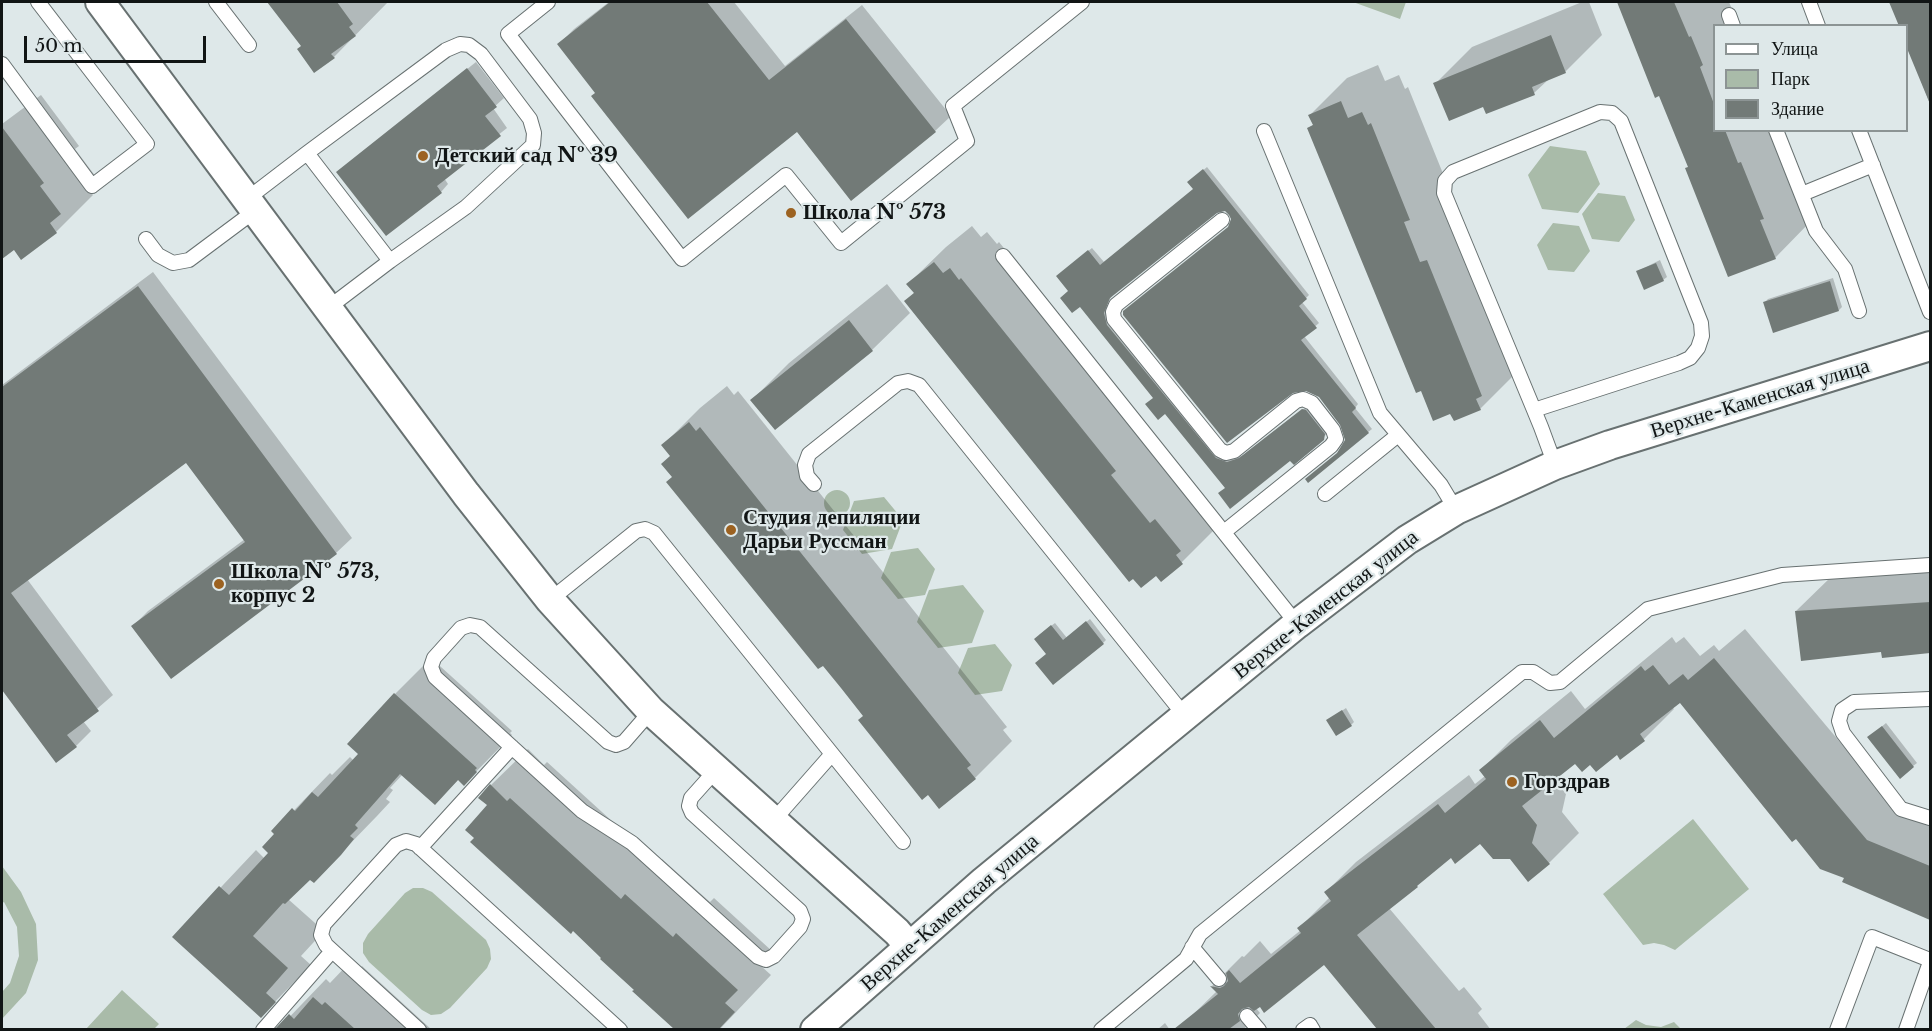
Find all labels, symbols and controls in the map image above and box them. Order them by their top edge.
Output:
scale bar [27,24,208,62]
legend [1713,24,1908,132]
text: 50 m [35,35,83,57]
text: Улица [1771,38,1818,60]
text: Парк [1771,68,1810,90]
text: Здание [1771,98,1824,120]
place label: Детский сад № 39 [435,143,618,169]
marker: Детский сад № 39 [416,149,430,163]
place label: Школа № 573 [803,200,946,226]
marker: Школа № 573 [784,206,798,220]
street label: Верхне-Каменская улица [1648,354,1872,444]
place label: Студия депиляции Дарьи Руссман [743,505,920,555]
marker: Студия депиляции Дарьи Руссман [724,523,738,537]
street label: Верхне-Каменская улица [1229,525,1423,685]
place label: Школа № 573, корпус 2 [231,559,380,609]
marker: Школа № 573, корпус 2 [212,577,226,591]
place label: Горздрав [1524,769,1610,795]
marker: Горздрав [1505,775,1519,789]
street label: Верхне-Каменская улица [856,829,1044,997]

